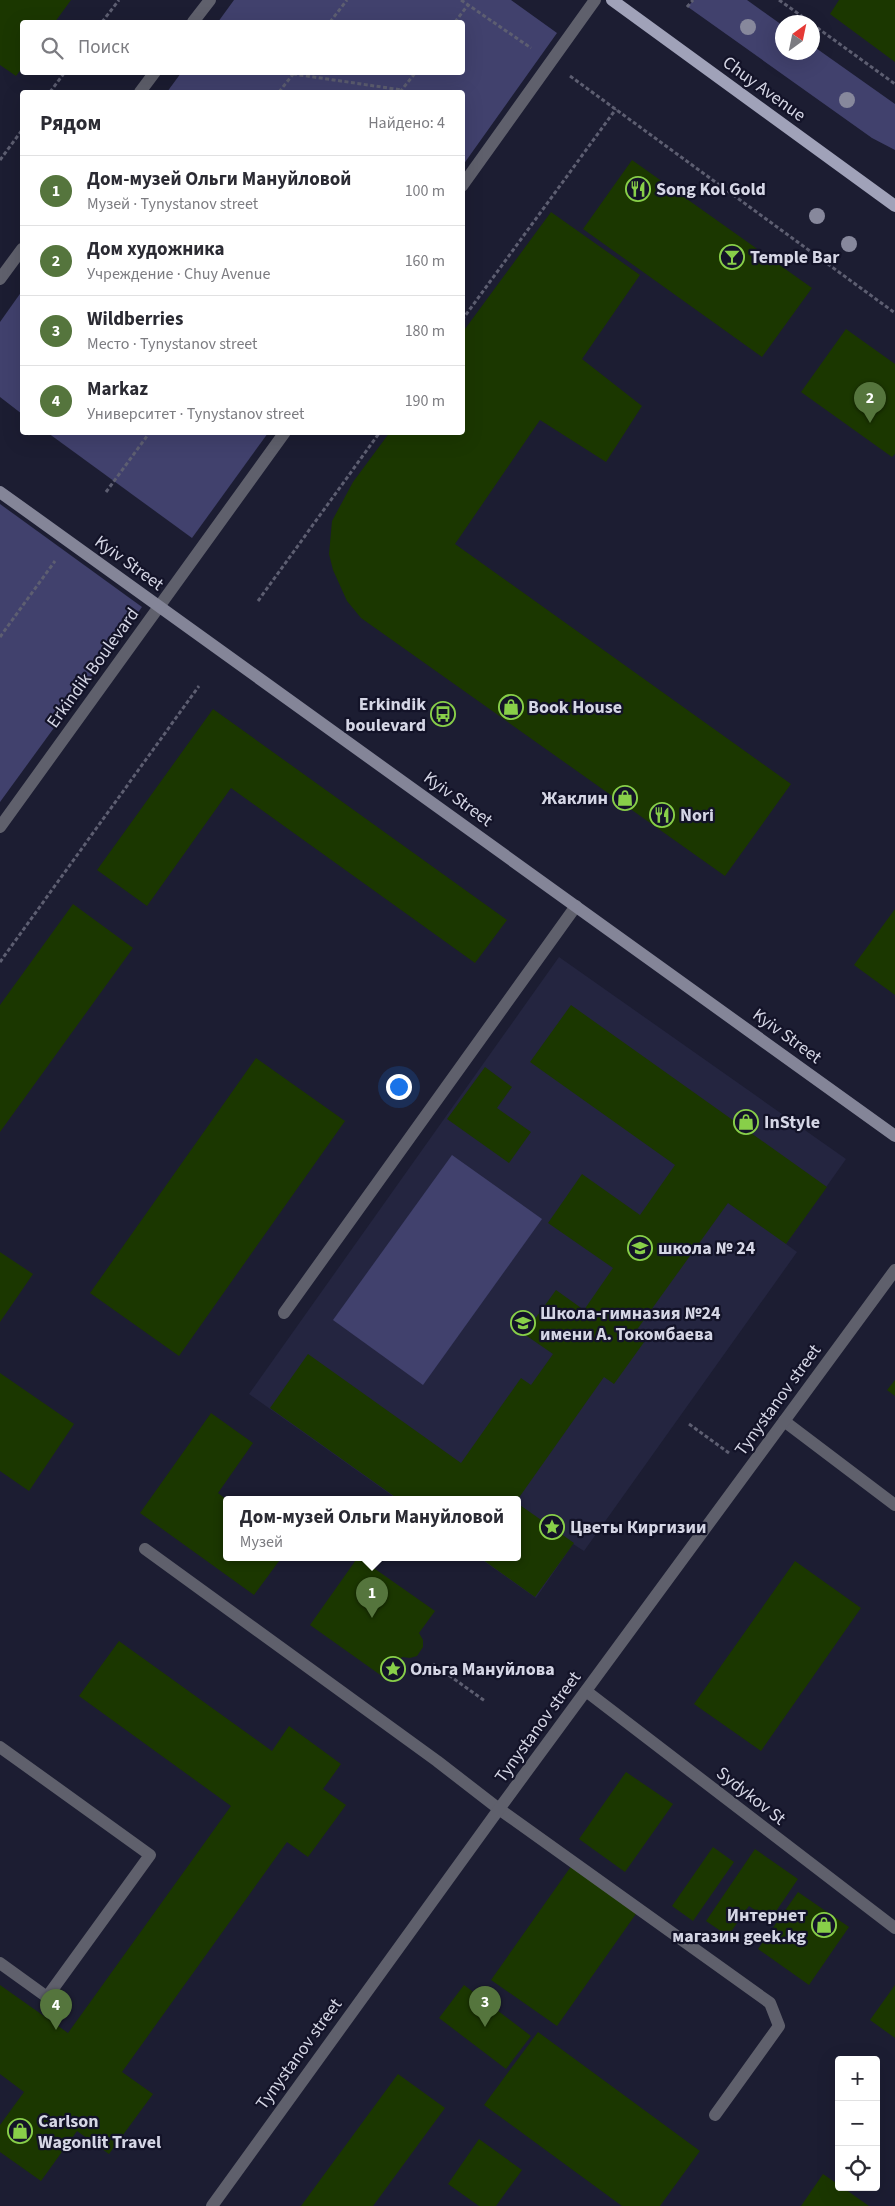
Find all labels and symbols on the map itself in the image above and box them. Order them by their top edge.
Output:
north arrow [775,15,820,60]
street label: Chuy Avenue [717,50,811,128]
restaurant icon: Song Kol Gold [625,176,651,202]
place label: Song Kol Gold [656,177,766,202]
bar icon: Temple Bar [719,244,745,270]
place label: Temple Bar [750,245,840,270]
pin: 2 [854,382,886,423]
street label: Kyiv Street [89,529,169,597]
street label: Erkindik Boulevard [41,603,145,733]
place label: Erkindik boulevard [345,692,426,738]
shop icon: Book House [498,694,524,720]
place label: Book House [528,695,622,720]
bus stop icon: Erkindik boulevard [430,701,456,727]
street label: Kyiv Street [418,765,498,833]
shop icon: Жаклин [612,785,638,811]
place label: Жаклин [542,786,608,811]
restaurant icon: Nori [649,802,675,828]
place label: Nori [680,803,714,828]
street label: Kyiv Street [747,1002,827,1070]
your location [386,1074,412,1100]
shop icon: InStyle [733,1109,759,1135]
place label: InStyle [764,1110,820,1135]
school or university icon: школа № 24 [627,1235,653,1261]
place label: школа № 24 [658,1236,756,1261]
place label: Школа-гимназия №24 имени А. Токомбаева [540,1301,721,1347]
school or university icon: Школа-гимназия №24 имени А. Токомбаева [510,1310,536,1336]
street label: Tynystanov street [729,1339,827,1461]
place icon: Цветы Киргизии [539,1514,565,1540]
place label: Цветы Киргизии [570,1515,706,1540]
pin: 1 [356,1577,388,1618]
place icon: Ольга Мануйлова [380,1656,406,1682]
place label: Ольга Мануйлова [410,1657,555,1682]
street label: Tynystanov street [489,1666,587,1788]
street label: Sydykov St [711,1761,791,1831]
place label: Интернет магазин geek.kg [672,1903,806,1949]
shop icon: Интернет магазин geek.kg [811,1912,837,1938]
pin: 3 [469,1986,501,2027]
pin: 4 [40,1989,72,2030]
street label: Tynystanov street [250,1993,348,2115]
place label: Carlson Wagonlit Travel [38,2109,161,2155]
shop icon: Carlson Wagonlit Travel [7,2118,33,2144]

